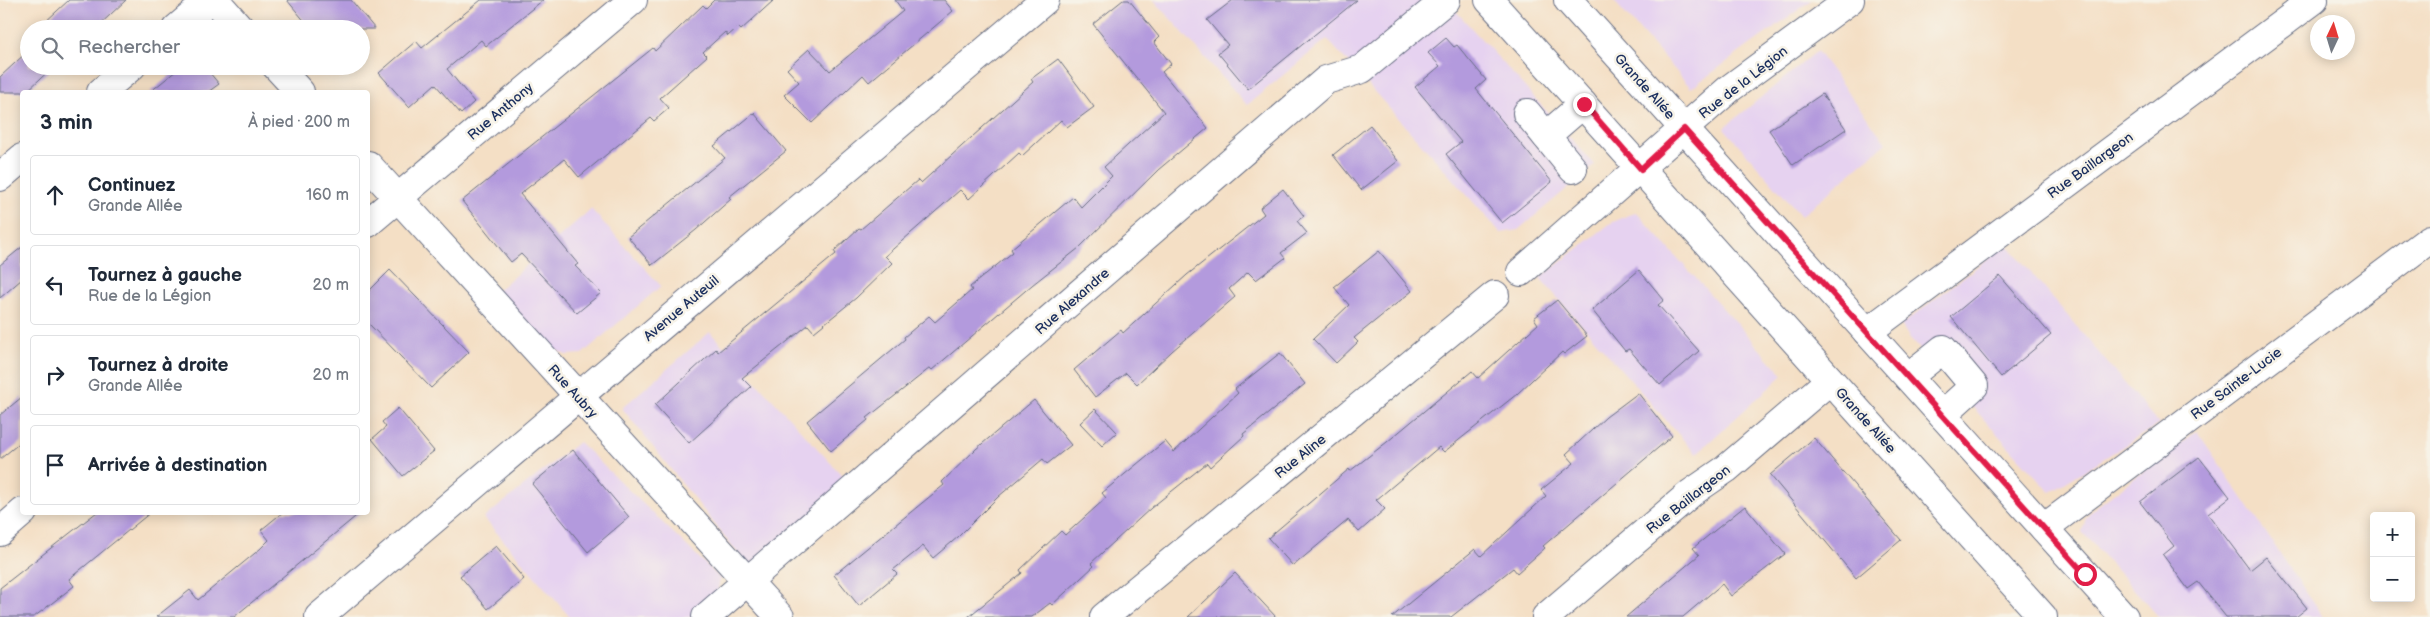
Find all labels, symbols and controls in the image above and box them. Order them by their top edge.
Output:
north arrow [2310,15,2355,60]
search box [20,20,370,75]
icon: search [38,34,66,62]
text: Rechercher [78,36,180,59]
street label: Rue de la Légion [1696,42,1791,122]
street label: Grande Allée [1611,50,1679,123]
street label: Rue Anthony [464,79,537,144]
route end [1573,93,1596,116]
text: 3 min [40,110,93,135]
text: À pied · 200 m [248,113,350,132]
street label: Rue Baillargeon [2044,129,2137,202]
text: Continuez [88,174,175,197]
icon: ahead [41,181,69,209]
text: 160 m [306,186,349,205]
text: Grande Allée [88,197,182,216]
text: Tournez à gauche [88,264,242,287]
street label: Rue Alexandre [1032,265,1113,338]
icon: left [41,271,69,299]
street label: Avenue Auteuil [640,272,723,345]
text: 20 m [313,276,349,295]
text: Rue de la Légion [88,287,211,306]
street label: Rue Sainte-Lucie [2188,344,2285,423]
text: Tournez à droite [88,354,229,377]
icon: right [41,361,69,389]
street label: Rue Aubry [544,361,601,422]
text: 20 m [313,366,349,385]
text: Grande Allée [88,377,182,396]
street label: Grande Allée [1832,384,1900,457]
street label: Rue Aline [1271,431,1329,482]
icon: arrive [41,451,69,479]
text: Arrivée à destination [88,454,267,477]
street label: Rue Baillargeon [1643,461,1734,537]
map controls [2370,512,2415,602]
button: + [2370,512,2415,557]
button: − [2370,557,2415,602]
route start [2074,563,2097,586]

